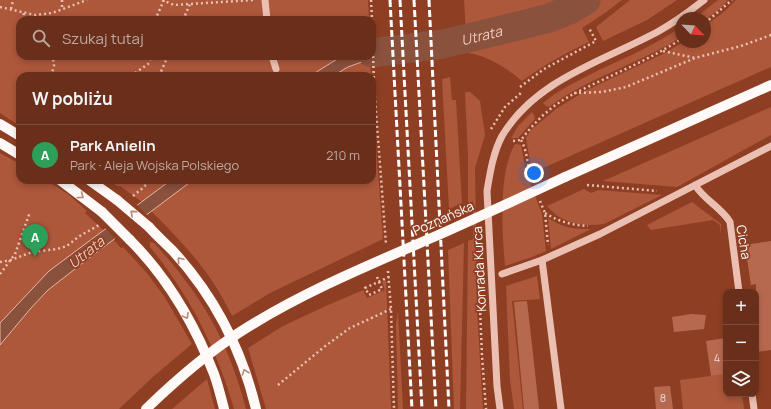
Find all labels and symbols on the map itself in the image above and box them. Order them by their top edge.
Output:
north arrow [675,12,711,48]
water label: Utrata [459,20,505,49]
your location [524,163,544,183]
one-way arrow [77,191,84,199]
street label: Poznańska [410,196,476,240]
one-way arrow [130,211,137,218]
pin: A [22,224,48,257]
street label: Cicha [732,224,756,260]
street label: Konrada Kurca [468,226,490,312]
water label: Utrata [64,231,109,272]
one-way arrow [178,257,185,264]
one-way arrow [182,312,189,319]
house number: 4 [714,350,720,365]
one-way arrow [241,368,250,375]
house number: 8 [660,390,666,405]

